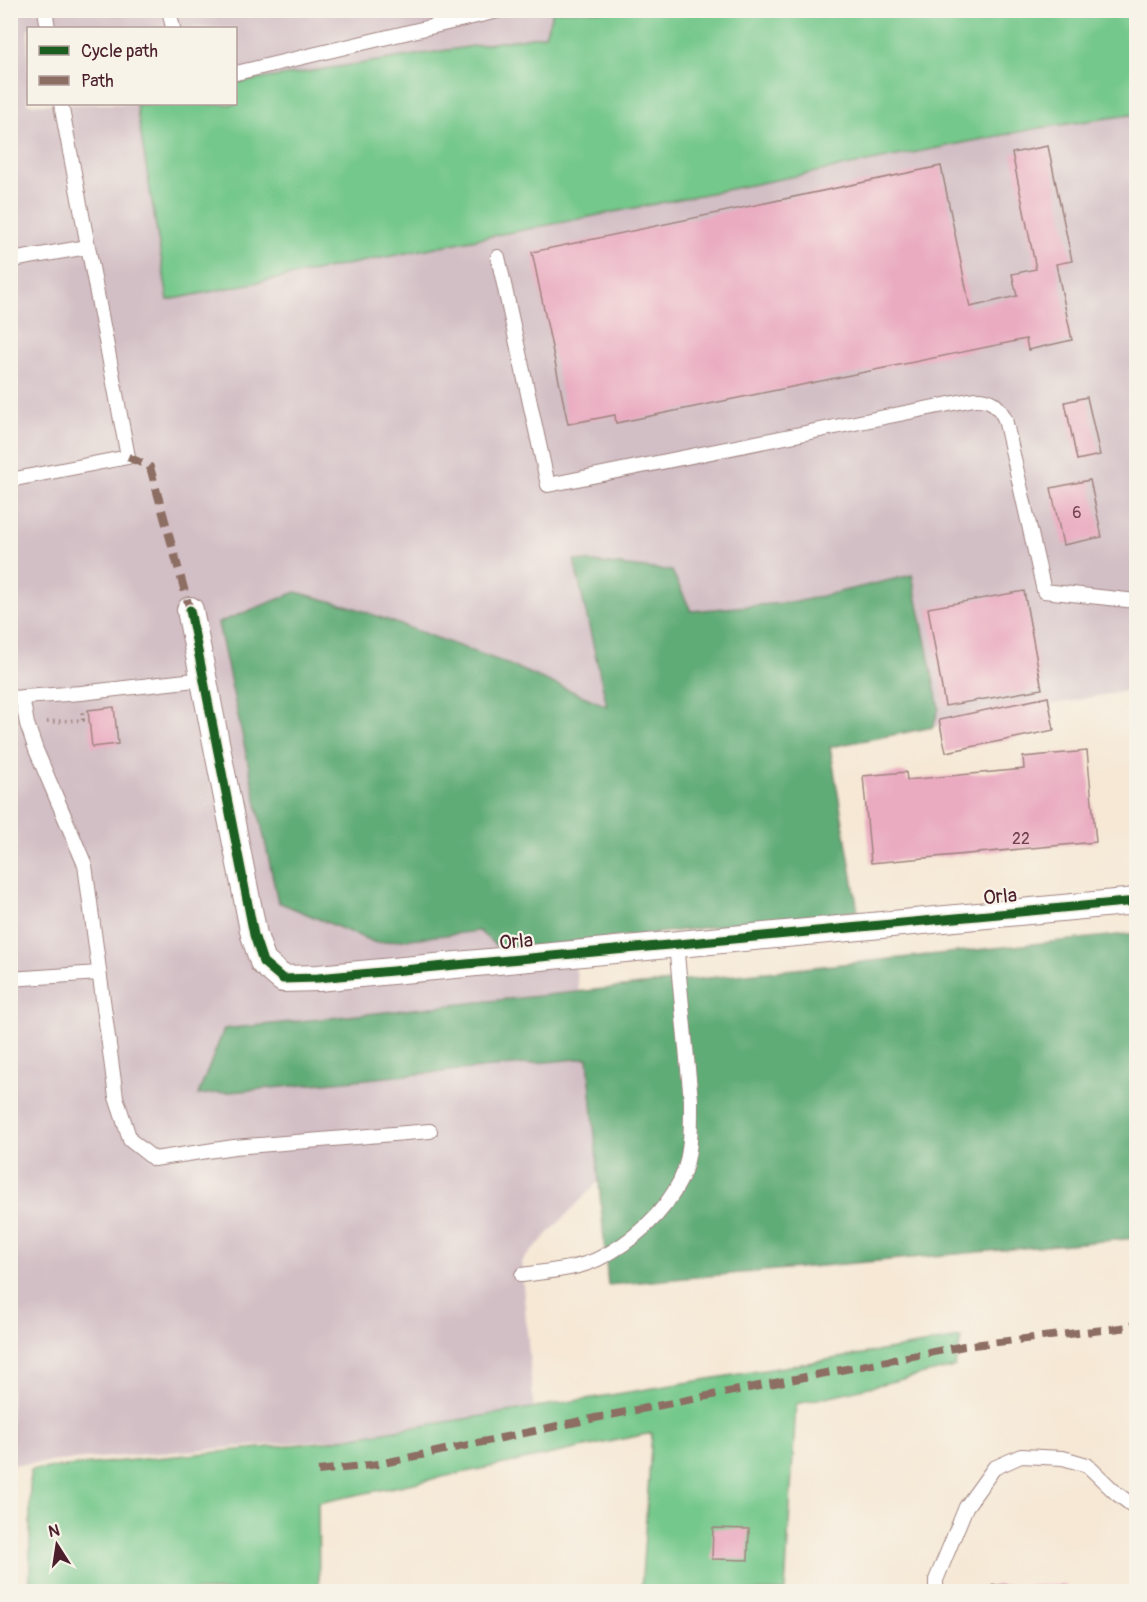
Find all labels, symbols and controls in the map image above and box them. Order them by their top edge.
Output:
legend [27,27,237,105]
text: Cycle path [81,40,158,63]
text: Path [81,70,114,93]
house number: 6 [1072,503,1082,523]
house number: 22 [1012,829,1030,849]
street label: Orla [982,883,1018,910]
street label: Orla [498,928,534,955]
north arrow [27,1515,87,1575]
text: N [47,1520,62,1542]

